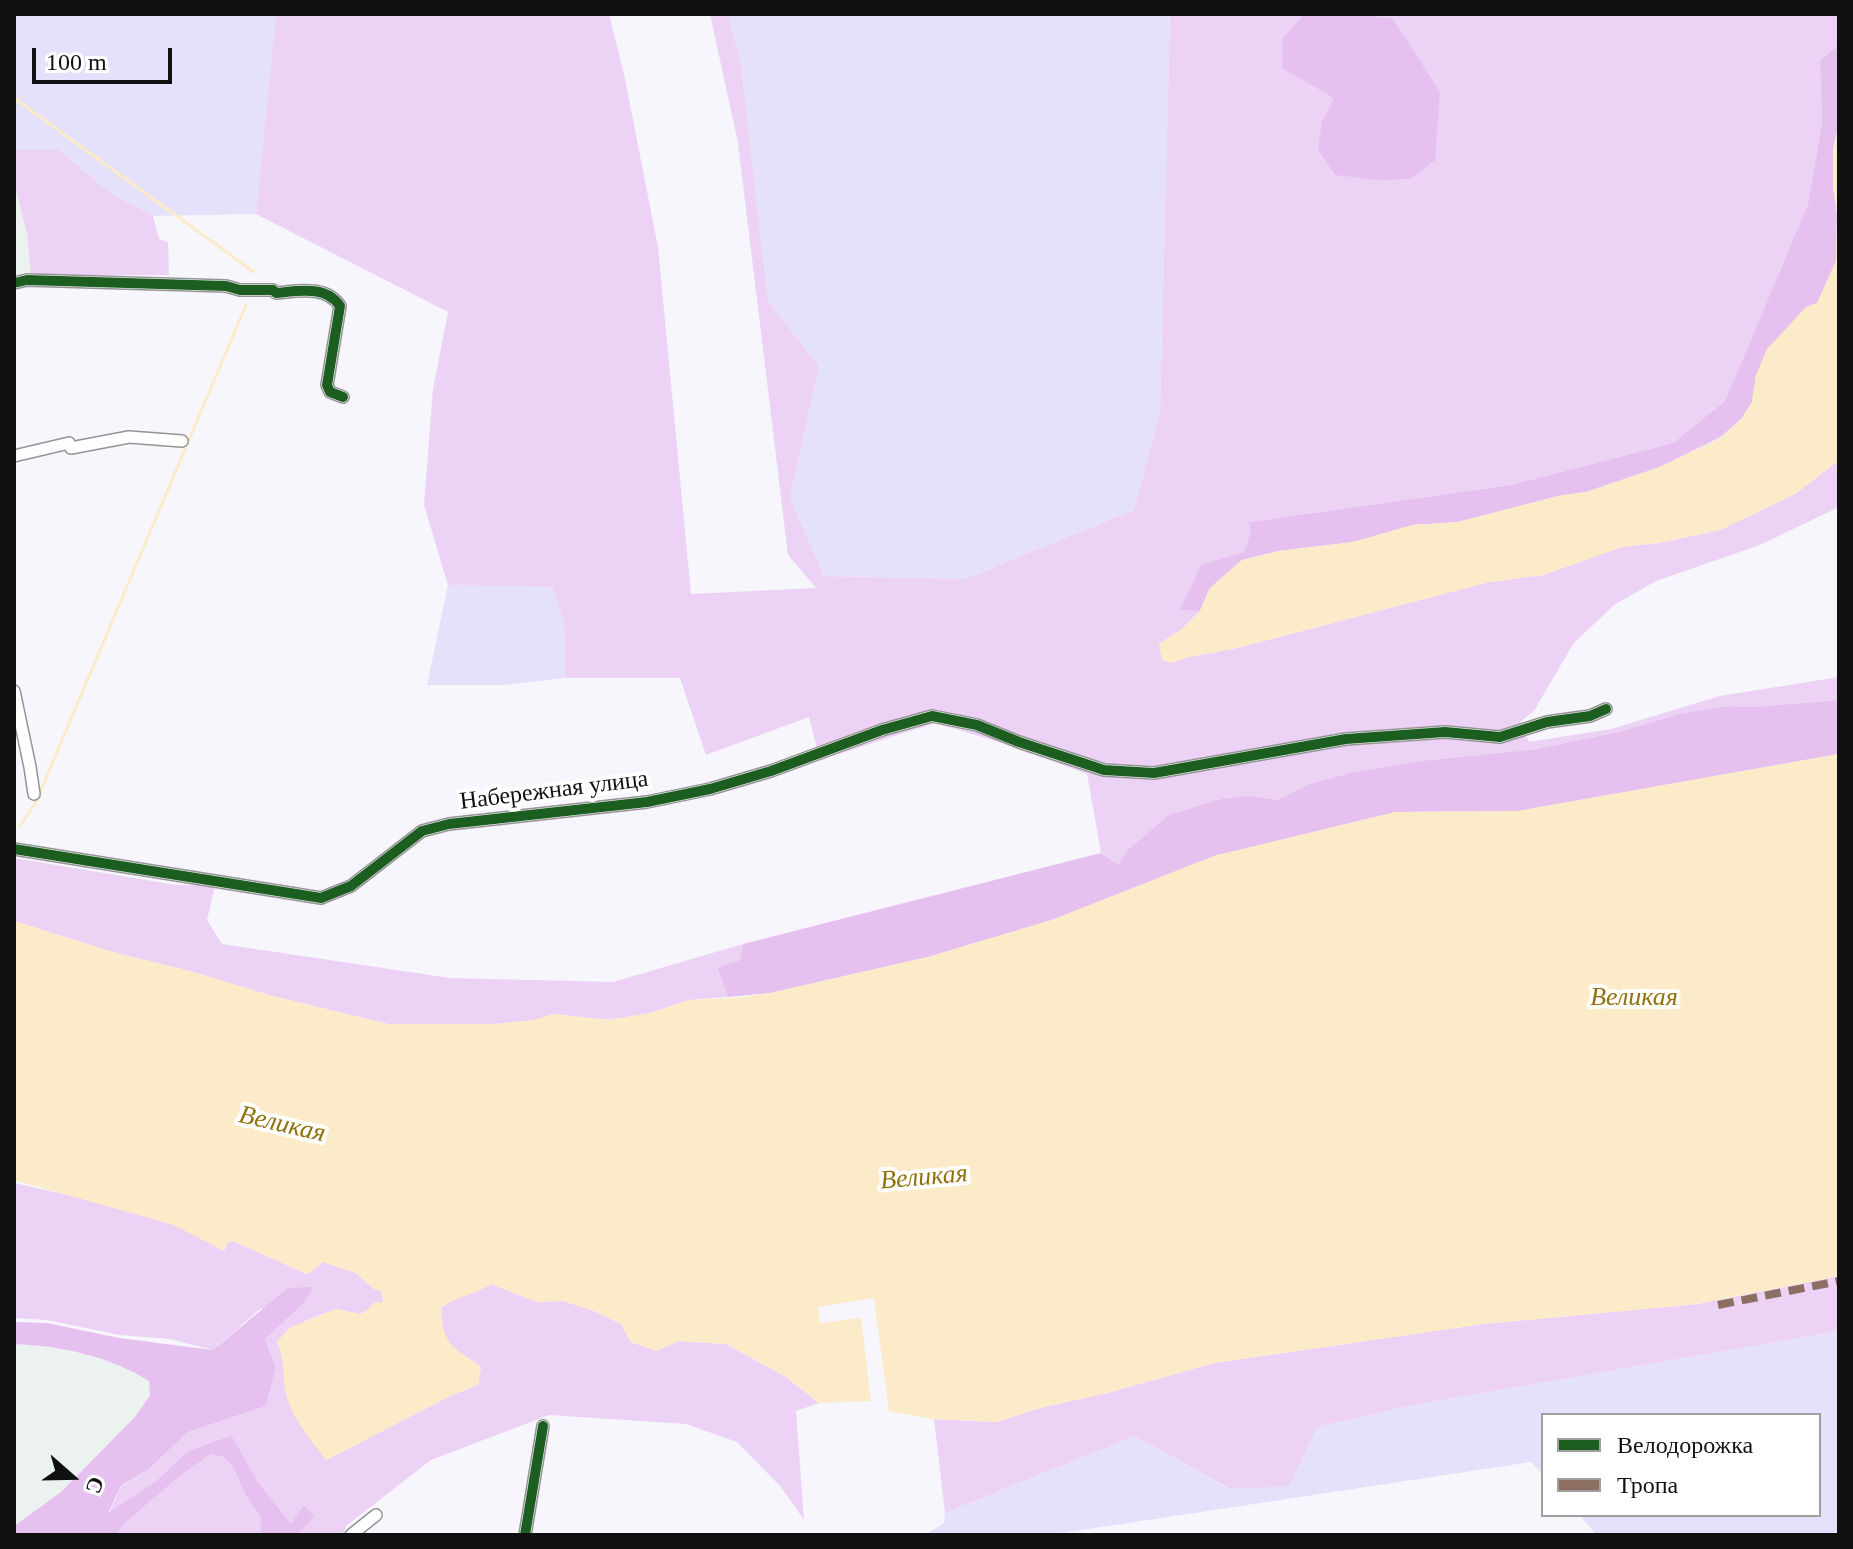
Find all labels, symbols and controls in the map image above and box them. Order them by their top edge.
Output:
scale bar [36,32,176,82]
text: 100 m [46,49,107,75]
street label: Набережная улица [458,765,650,817]
water label: Великая [1590,982,1678,1014]
water label: Великая [236,1100,328,1150]
water label: Великая [879,1159,969,1197]
legend [1541,1413,1821,1517]
text: Велодорожка [1617,1432,1753,1458]
north arrow [32,1437,112,1517]
text: Тропа [1617,1472,1678,1498]
text: С [81,1474,109,1497]

